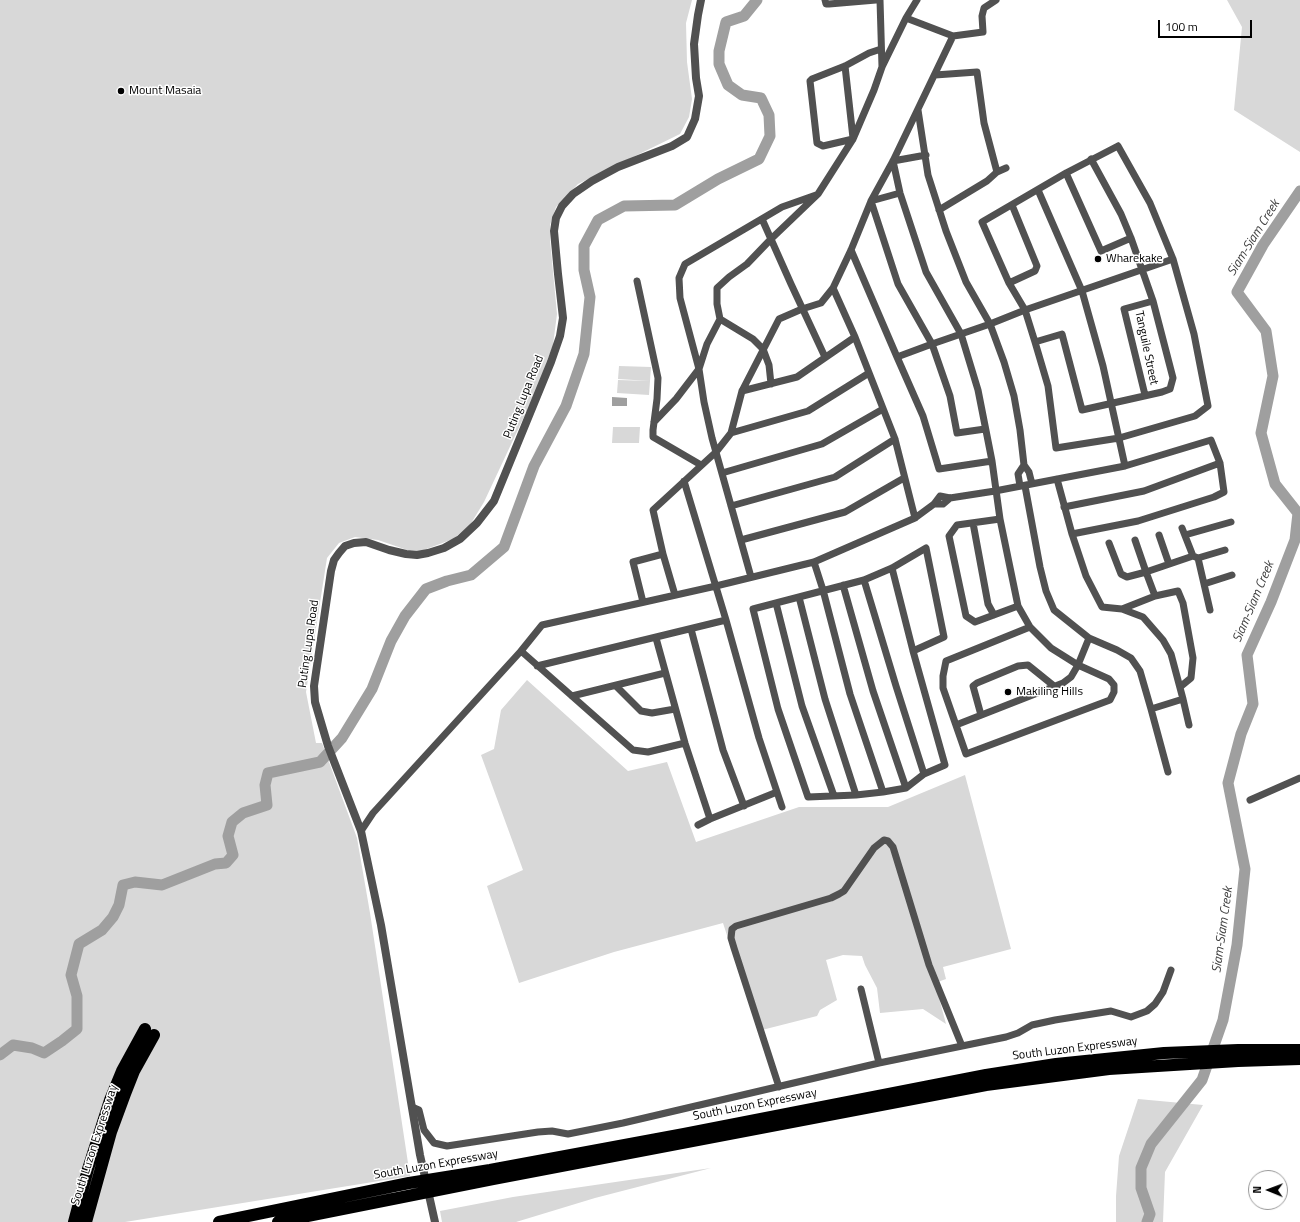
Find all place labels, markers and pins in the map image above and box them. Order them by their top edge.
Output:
place label: Mount Masaia [129,84,201,98]
marker: Mount Masaia [116,86,126,96]
place label: Wharekake [1106,252,1163,266]
marker: Wharekake [1093,254,1103,264]
place label: Makiling Hills [1016,685,1083,699]
marker: Makiling Hills [1003,687,1013,697]

